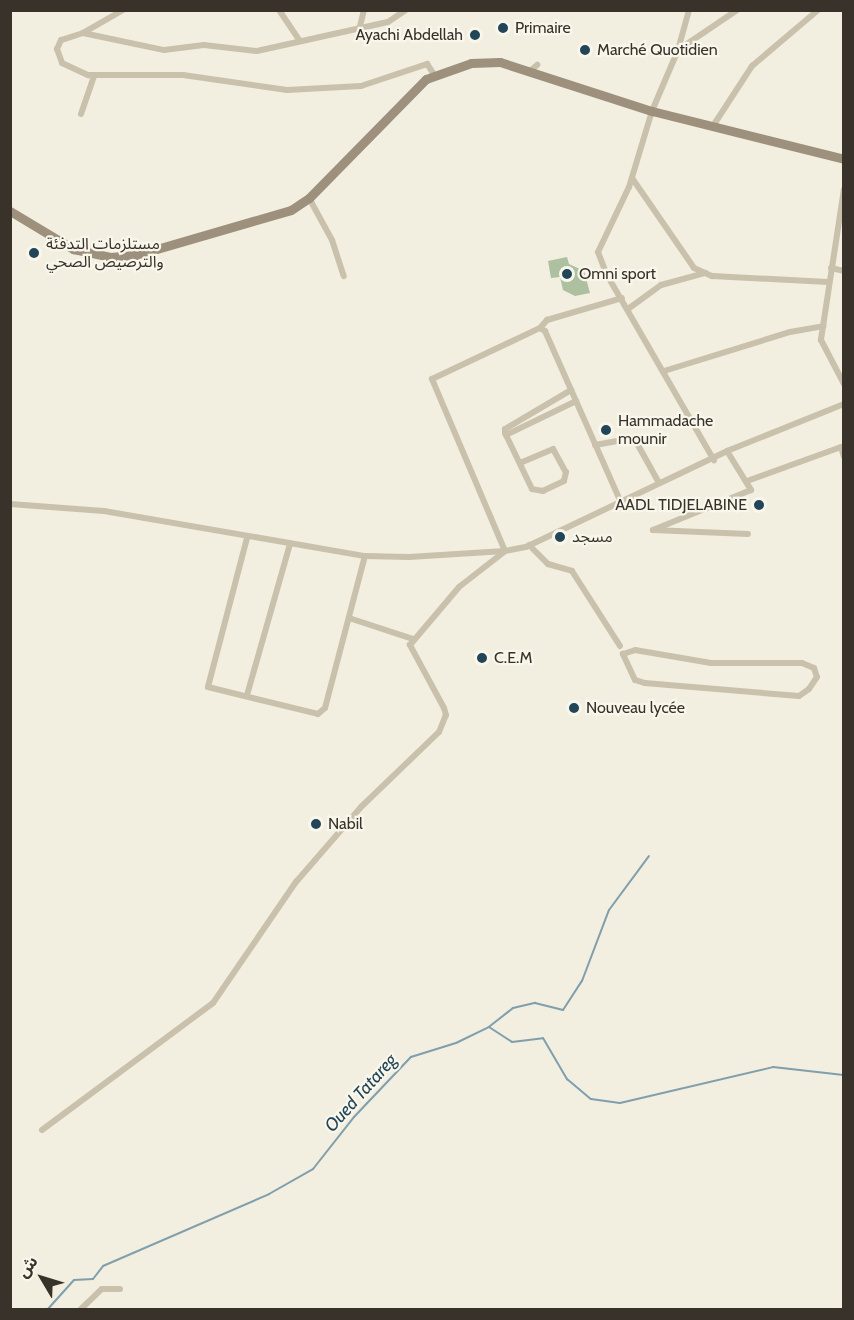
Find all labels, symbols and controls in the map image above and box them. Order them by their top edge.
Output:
place label: Primaire [515,18,571,38]
marker: Primaire [496,21,510,35]
place label: Ayachi Abdellah [355,25,463,45]
marker: Ayachi Abdellah [468,28,482,42]
place label: Marché Quotidien [597,40,718,60]
marker: Marché Quotidien [578,43,592,57]
place label: مستلزمات التدفئة والترصيص الصحي [46,234,164,272]
marker: مستلزمات التدفئة والترصيص الصحي [27,246,41,260]
place label: Omni sport [579,264,656,284]
marker: Omni sport [560,267,574,281]
place label: Hammadache mounir [618,411,713,449]
marker: Hammadache mounir [599,423,613,437]
place label: AADL TIDJELABINE [615,495,747,515]
marker: AADL TIDJELABINE [752,498,766,512]
place label: مسجد [572,527,613,547]
marker: مسجد [553,530,567,544]
place label: C.E.M [494,648,532,668]
marker: C.E.M [475,651,489,665]
place label: Nouveau lycée [586,698,685,718]
marker: Nouveau lycée [567,701,581,715]
place label: Nabil [328,814,363,834]
marker: Nabil [309,817,323,831]
water label: Oued Tatareg [320,1050,402,1136]
north arrow [12,1248,72,1308]
text: ش [13,1252,42,1281]

